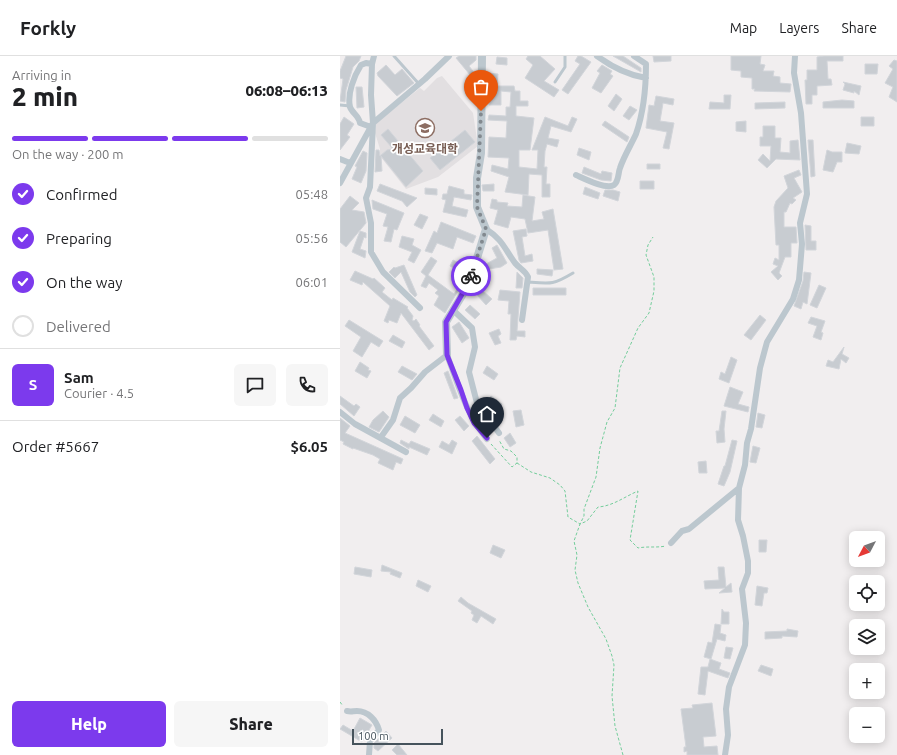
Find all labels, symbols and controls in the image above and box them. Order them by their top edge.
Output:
text: Forkly [20,17,76,39]
text: Map [730,20,757,36]
text: Layers [779,20,819,36]
text: Share [841,20,877,36]
text: Arriving in [12,68,71,82]
pin [464,70,498,111]
icon: bag [470,76,492,98]
text: 2 min [12,82,78,111]
text: 06:08–06:13 [245,82,328,99]
school or university icon: 개성교육대학 [414,117,436,139]
place label: 개성교육대학 [392,142,458,155]
text: On the way · 200 m [12,147,124,161]
icon: check [12,183,34,205]
text: Confirmed [46,186,118,203]
text: 05:48 [295,187,328,201]
icon: check [12,227,34,249]
text: Preparing [46,230,112,247]
text: 05:56 [295,231,328,245]
courier [451,256,491,296]
icon: bike [460,265,482,287]
icon: check [12,271,34,293]
text: On the way [46,274,122,291]
text: 06:01 [295,275,328,289]
text: Delivered [46,318,111,335]
button: chat [234,364,276,406]
button: phone [286,364,328,406]
text: Sam [64,369,94,386]
text: S [29,376,37,393]
text: Courier · 4.5 [64,386,134,400]
pin [470,397,504,438]
icon: home [476,403,498,425]
text: Order #5667 [12,438,99,455]
text: $6.05 [290,438,328,455]
north arrow [849,531,885,567]
map controls [849,531,885,743]
button: locate [849,575,885,611]
button: layers [849,619,885,655]
button: + [849,663,885,699]
button: Help [12,701,166,747]
button: Share [174,701,328,747]
button: − [849,707,885,743]
scale bar [352,727,443,746]
text: 100 m [358,730,389,742]

